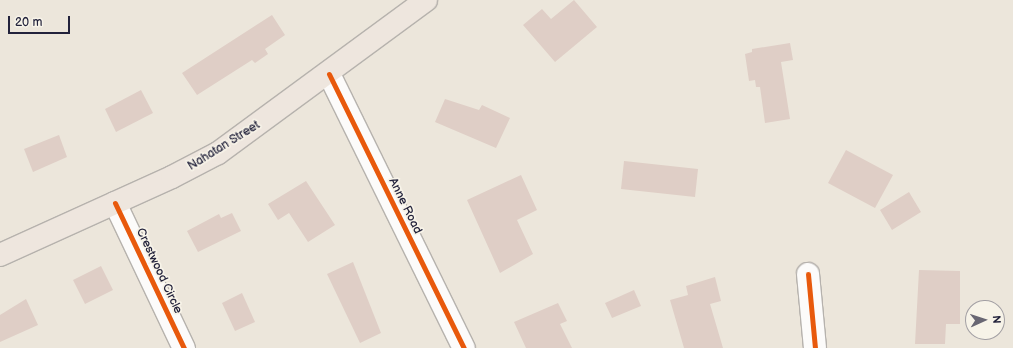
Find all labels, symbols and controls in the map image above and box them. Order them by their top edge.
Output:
scale bar [10,8,72,34]
text: 20 m [15,15,42,30]
street label: Nahatan Street [185,118,263,174]
street label: Anne Road [385,176,425,236]
street label: Crestwood Circle [133,226,185,316]
north arrow [965,300,1005,340]
text: N [990,315,1003,324]

